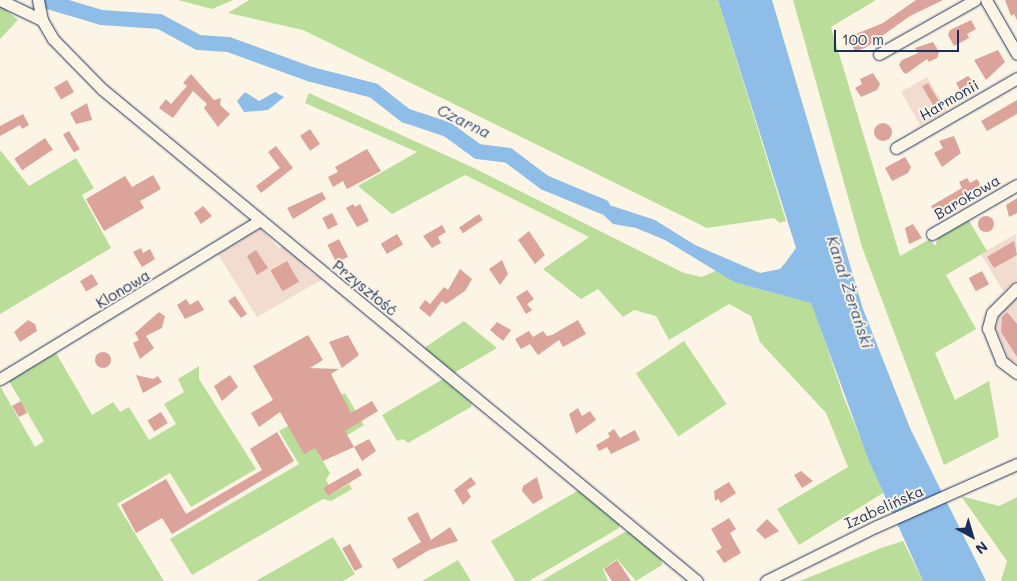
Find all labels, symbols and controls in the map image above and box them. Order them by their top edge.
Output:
scale bar [837,20,962,52]
text: 100 m [842,29,884,49]
street label: Harmonii [916,76,982,124]
water label: Czarna [434,100,494,142]
street label: Barokowa [931,171,1003,223]
water label: Kanał Żerański [823,233,877,351]
street label: Przyszłość [329,256,401,320]
street label: Klonowa [93,266,153,312]
street label: Izabelińska [842,482,926,532]
north arrow [947,511,997,561]
text: N [972,537,992,559]

